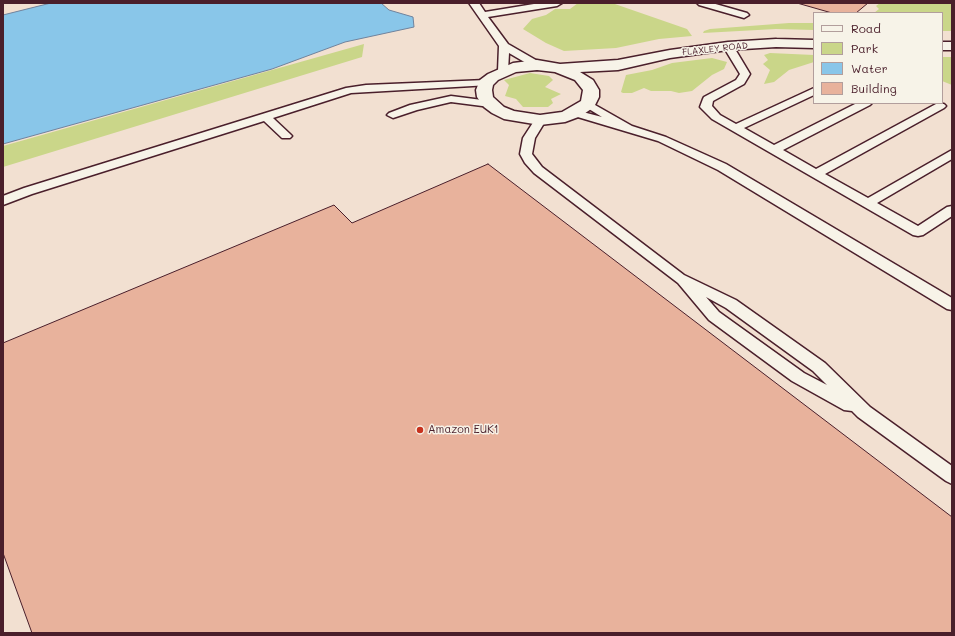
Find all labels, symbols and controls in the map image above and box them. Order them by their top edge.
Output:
legend [813,12,943,104]
text: Road [851,20,881,36]
street label: FLAXLEY ROAD [682,40,748,58]
text: Park [851,40,878,56]
text: Water [851,60,888,76]
text: Building [851,80,897,96]
place label: Amazon EUK1 [428,423,499,437]
marker: Amazon EUK1 [415,425,425,435]

